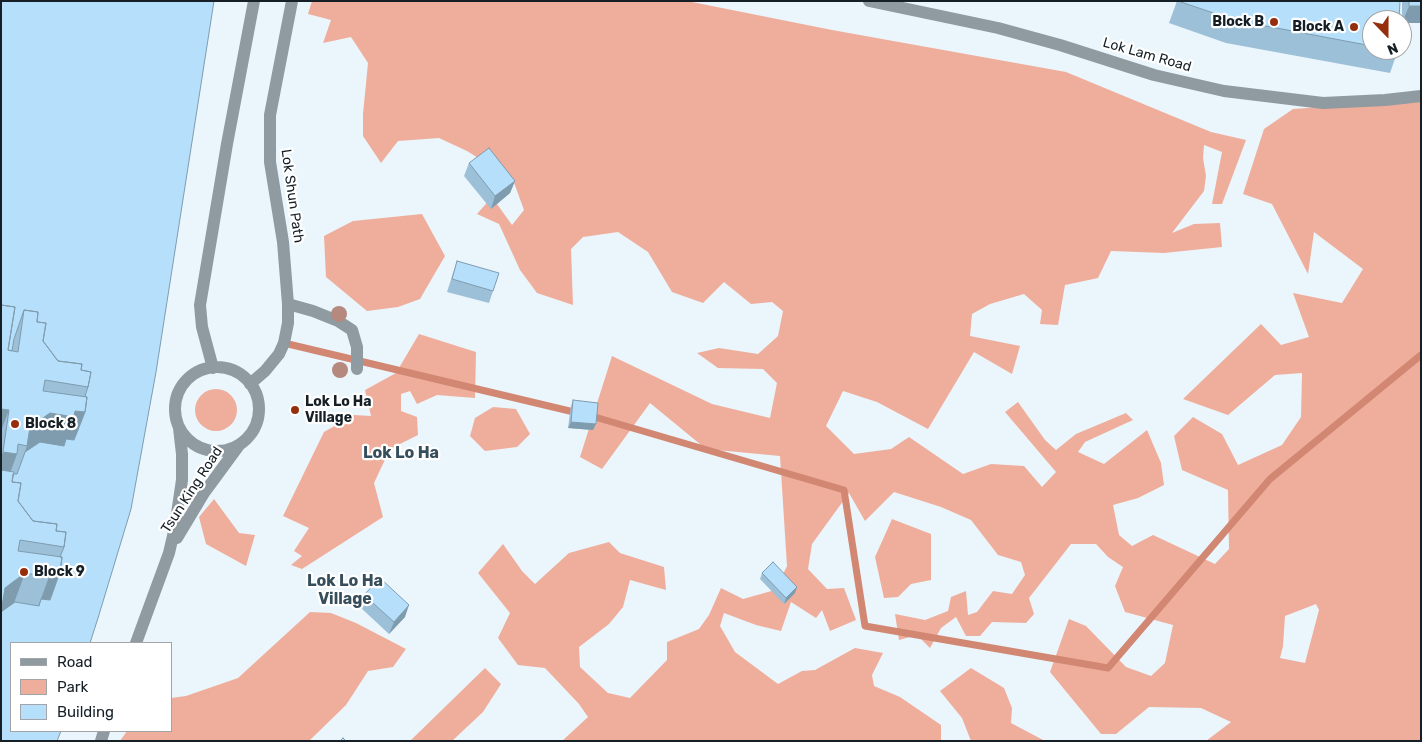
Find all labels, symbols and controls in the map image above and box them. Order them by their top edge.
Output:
north arrow [1362,10,1412,60]
place label: Block B [1212,14,1264,30]
marker: Block B [1268,16,1280,28]
place label: Block A [1292,19,1344,35]
marker: Block A [1348,21,1360,33]
street label: Lok Lam Road [1101,34,1193,76]
text: N [1385,39,1400,58]
street label: Lok Shun Path [277,148,307,244]
place label: Lok Lo Ha Village [305,394,372,427]
marker: Lok Lo Ha Village [289,404,301,416]
place label: Block 8 [25,416,76,432]
marker: Block 8 [9,418,21,430]
district label: Lok Lo Ha [363,443,439,463]
street label: Tsun King Road [158,444,226,536]
place label: Block 9 [34,564,85,580]
marker: Block 9 [18,566,30,578]
district label: Lok Lo Ha Village [307,571,383,609]
legend [10,642,172,732]
text: Road [57,653,93,671]
text: Park [57,678,88,696]
text: Building [57,703,114,721]

